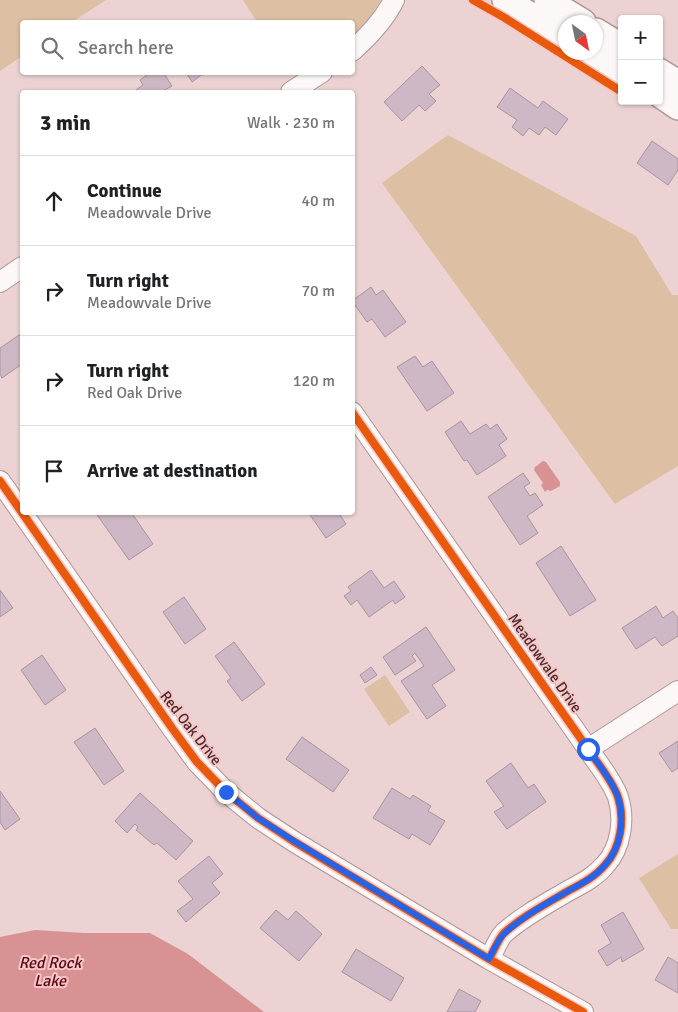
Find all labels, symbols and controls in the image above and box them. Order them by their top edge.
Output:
north arrow [558,15,603,60]
map controls [618,15,663,105]
button: + [618,15,663,60]
search box [20,20,355,75]
icon: search [38,34,66,62]
text: Search here [78,36,174,60]
button: − [618,60,663,105]
text: 3 min [40,110,91,136]
text: Walk · 230 m [247,113,335,133]
text: Continue [87,179,162,203]
icon: ahead [40,187,68,215]
text: 40 m [301,191,335,211]
text: Meadowvale Drive [87,203,211,223]
text: Turn right [87,269,169,293]
icon: right [40,277,68,305]
text: 70 m [301,281,335,301]
text: Meadowvale Drive [87,293,211,313]
text: Turn right [87,359,169,383]
icon: right [40,367,68,395]
text: 120 m [293,371,335,391]
text: Red Oak Drive [87,383,182,403]
icon: arrive [40,457,68,485]
text: Arrive at destination [87,459,258,483]
street label: Meadowvale Drive [504,610,586,716]
street label: Red Oak Drive [156,687,226,769]
route start [577,738,600,761]
route end [215,781,238,804]
water label: Red Rock Lake [19,953,83,991]

